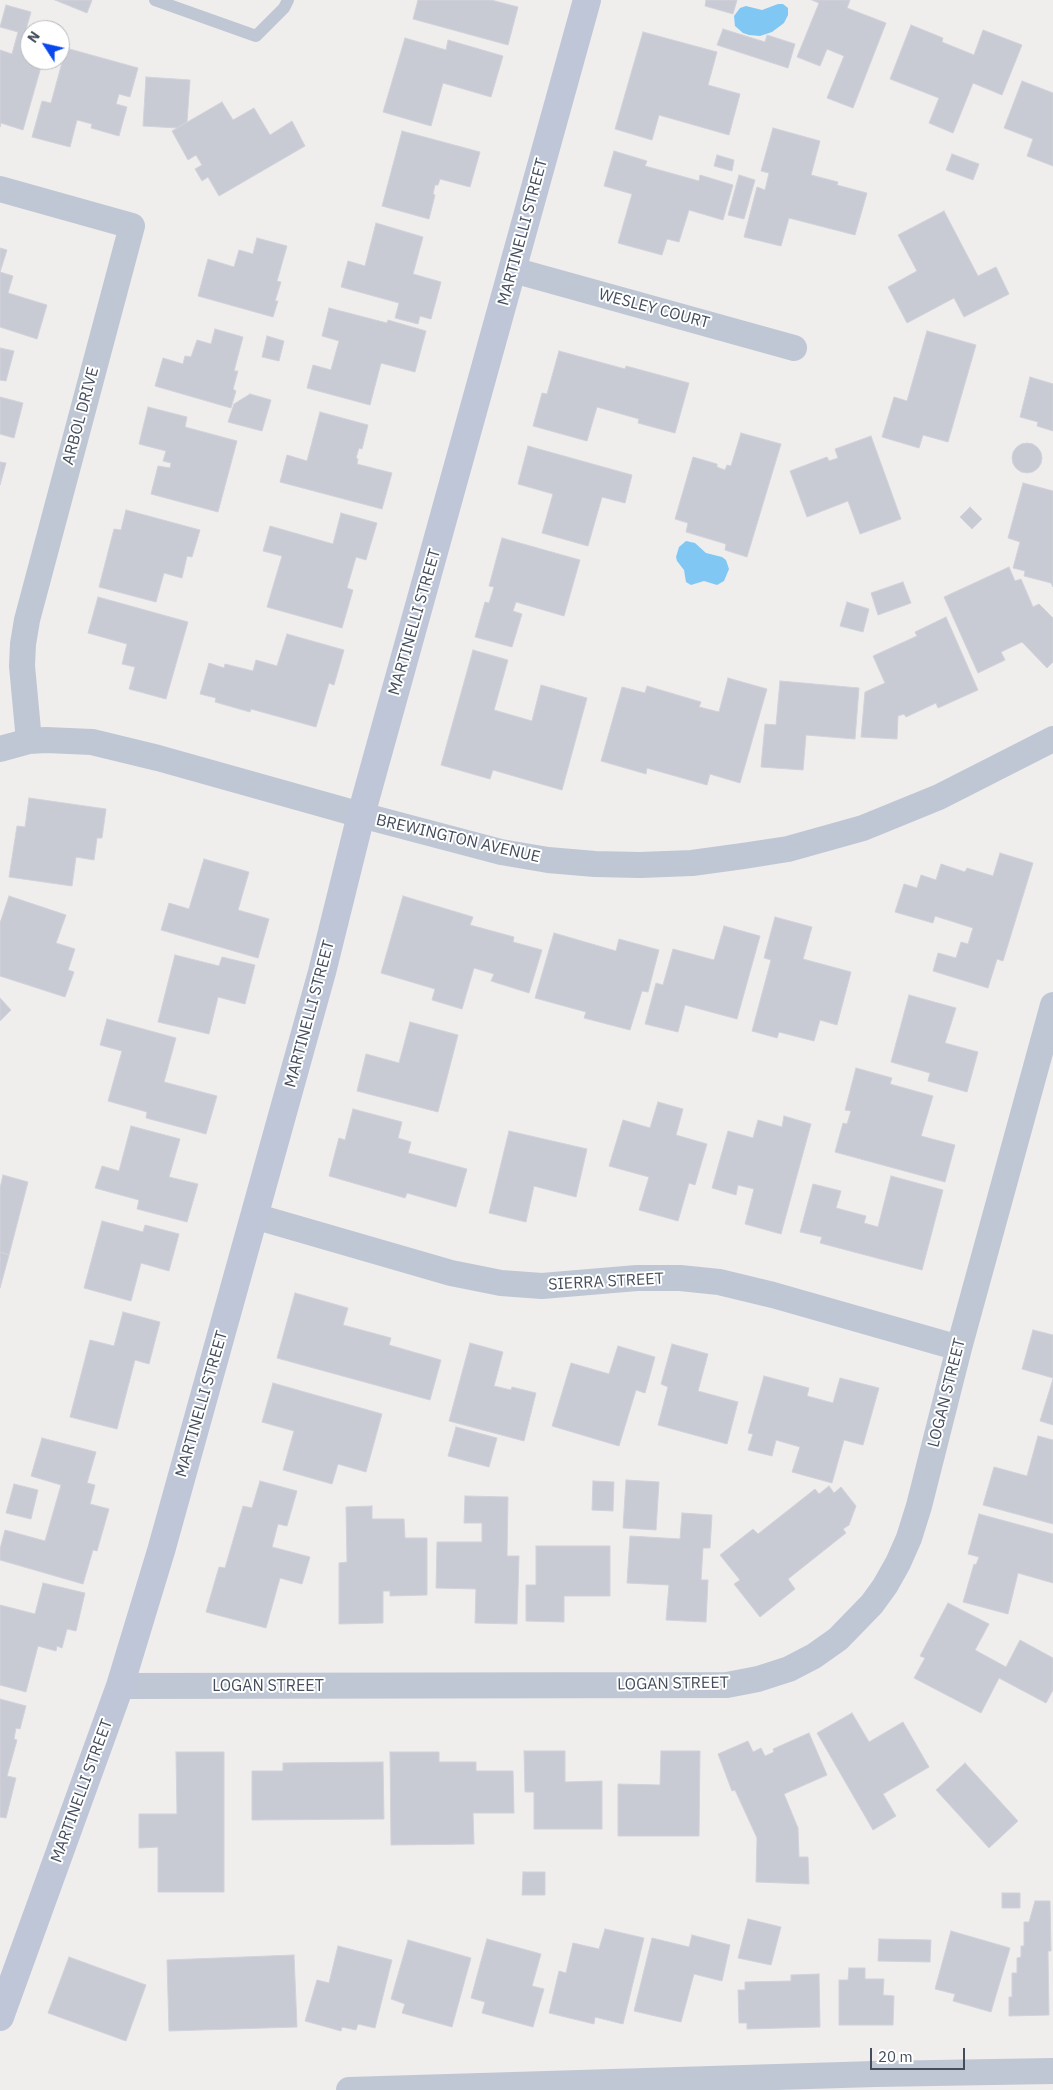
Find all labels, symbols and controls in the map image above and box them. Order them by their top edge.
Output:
north arrow [20,20,70,70]
text: N [23,28,44,46]
street label: MARTINELLI STREET [494,156,552,308]
street label: WESLEY COURT [596,285,712,333]
street label: ARBOL DRIVE [59,365,103,467]
street label: MARTINELLI STREET [385,546,445,698]
street label: BREWINGTON AVENUE [374,811,542,867]
street label: MARTINELLI STREET [281,938,339,1090]
street label: SIERRA STREET [548,1269,664,1295]
street label: MARTINELLI STREET [172,1328,232,1480]
street label: LOGAN STREET [924,1337,970,1449]
street label: LOGAN STREET [617,1673,729,1695]
street label: LOGAN STREET [212,1676,324,1696]
street label: MARTINELLI STREET [47,1716,117,1866]
scale bar [873,2038,968,2070]
text: 20 m [878,2047,913,2066]

